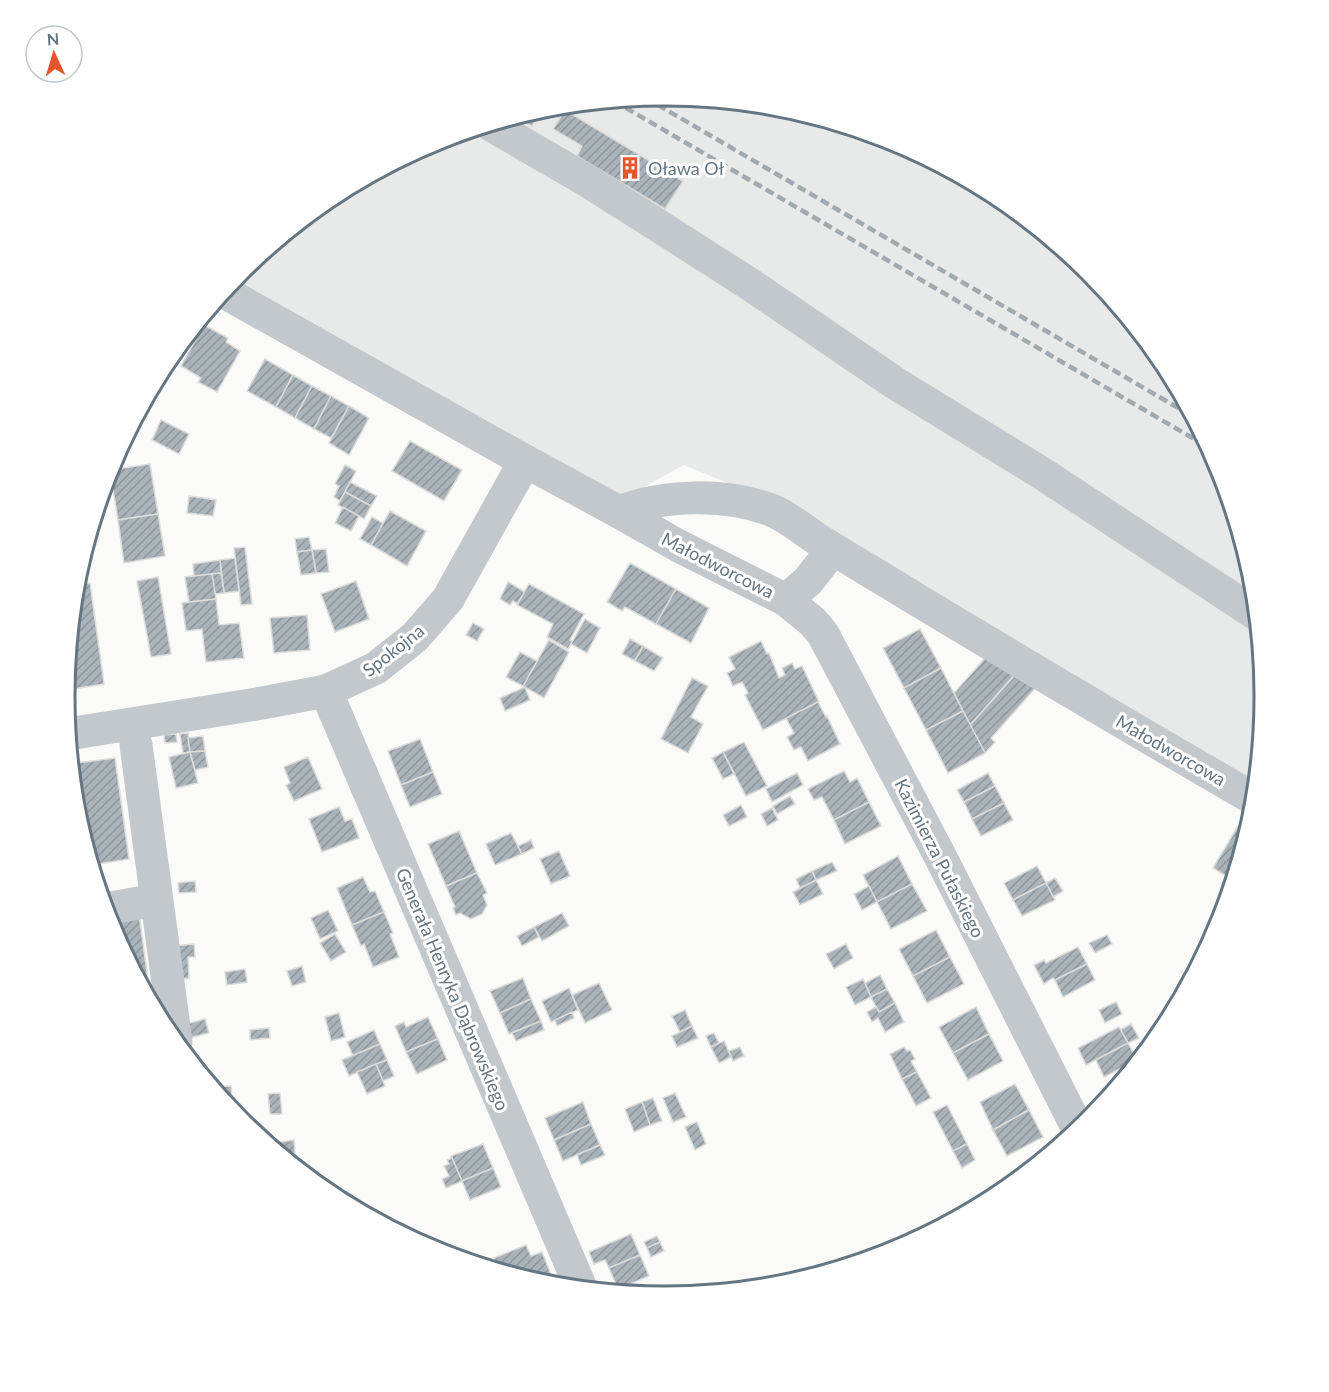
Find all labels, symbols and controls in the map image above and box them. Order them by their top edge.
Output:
north arrow [24,24,84,84]
text: N [46,29,60,48]
building icon: Oława Oł [617,155,643,181]
place label: Oława Oł [648,157,725,179]
street label: Małodworcowa [658,527,778,603]
street label: Spokojna [358,619,428,681]
street label: Małodworcowa [1112,710,1230,790]
street label: Kazimierza Pułaskiego [890,775,990,941]
street label: Generała Henryka Dąbrowskiego [392,865,514,1113]

